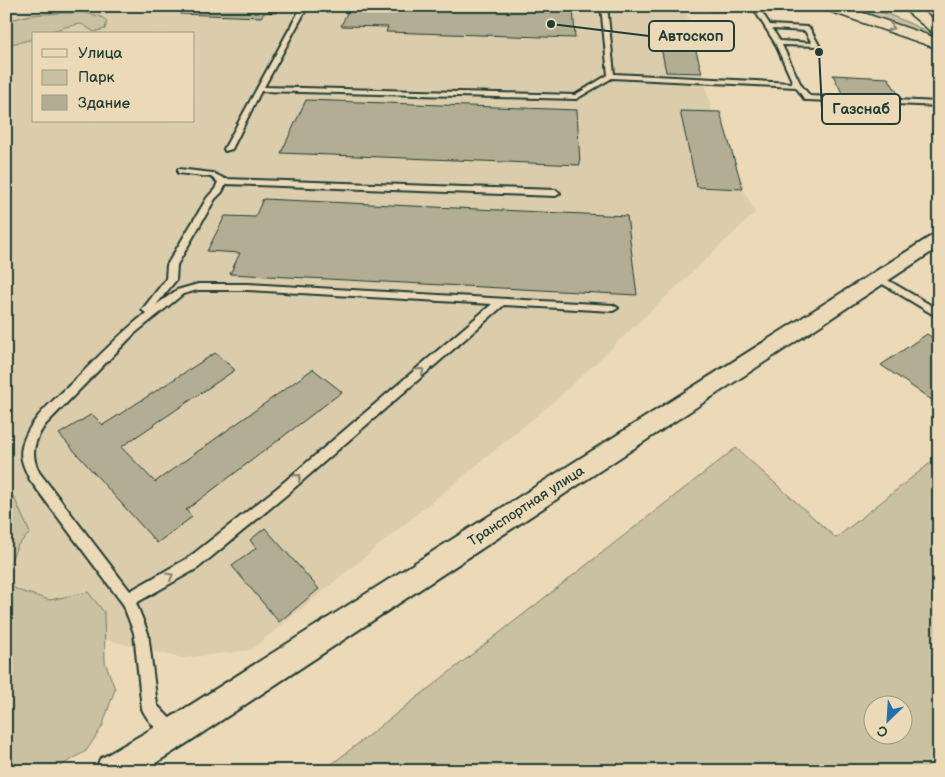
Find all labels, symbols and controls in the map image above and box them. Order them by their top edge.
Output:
callout: Автоскоп [649,21,734,51]
one-way arrow [886,21,894,31]
text: Автоскоп [657,27,724,46]
legend [32,32,195,122]
text: Улица [78,44,123,63]
text: Парк [78,68,115,87]
text: Здание [78,94,130,113]
callout: Газснаб [822,94,900,124]
text: Газснаб [832,100,890,119]
one-way arrow [416,367,425,376]
street label: Транспортная улица [465,462,588,550]
one-way arrow [293,474,302,483]
one-way arrow [165,573,174,583]
north arrow [862,694,912,744]
text: С [874,721,891,741]

